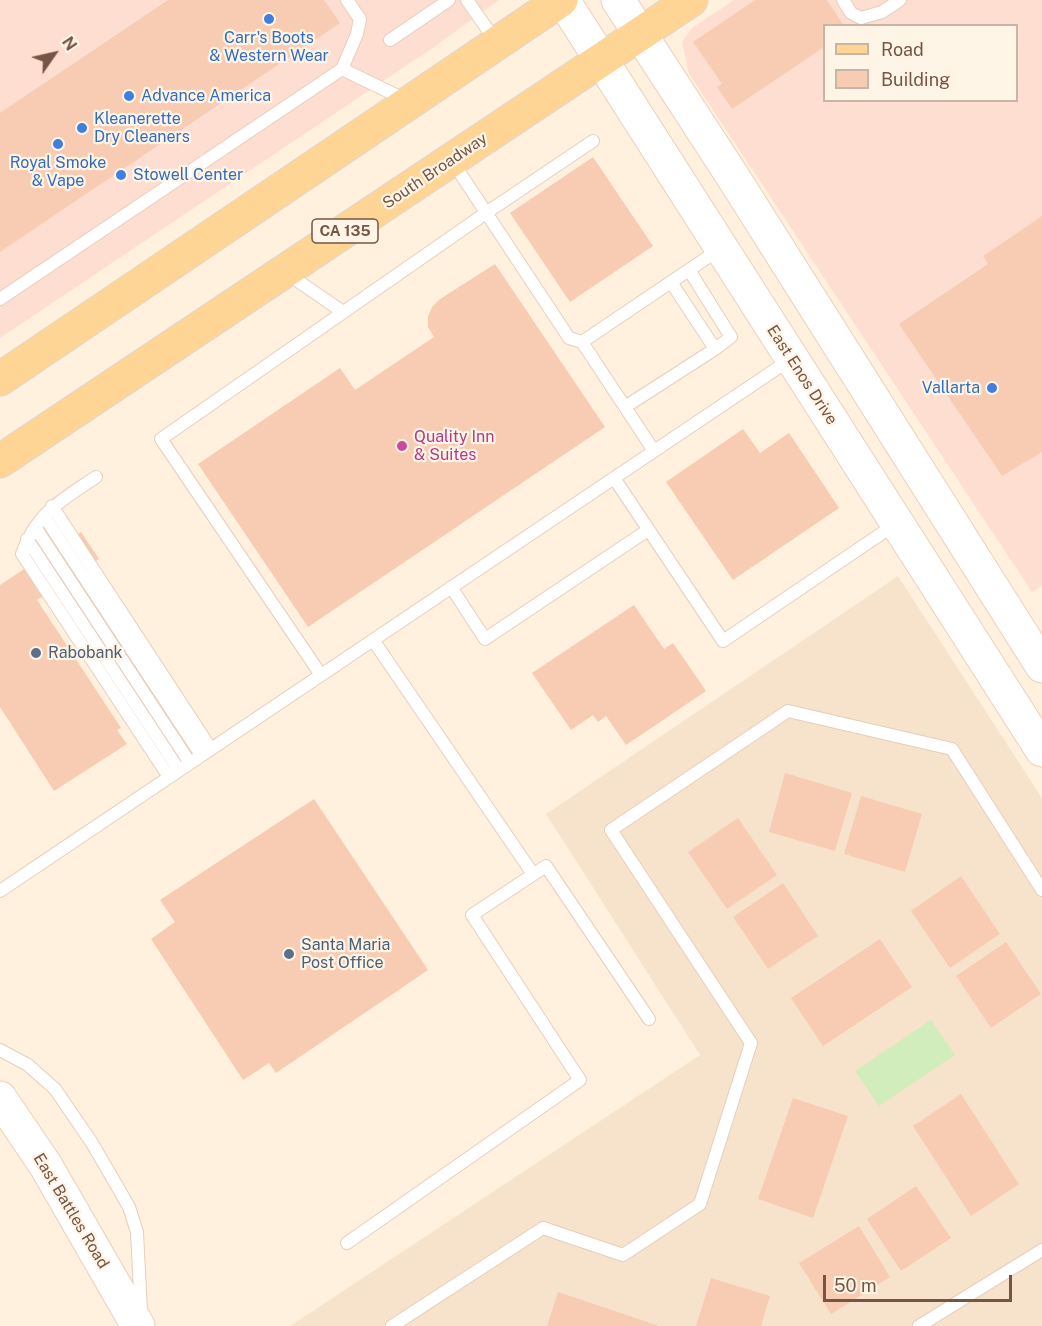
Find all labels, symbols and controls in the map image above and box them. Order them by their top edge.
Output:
marker: Carr's Boots & Western Wear [262,12,276,26]
north arrow [24,24,84,84]
legend [823,24,1018,102]
place label: Carr's Boots & Western Wear [209,28,329,66]
text: N [58,33,81,54]
text: Road [881,39,924,60]
text: Building [881,69,950,90]
place label: Advance America [141,86,271,106]
marker: Advance America [122,89,136,103]
place label: Kleanerette Dry Cleaners [94,109,190,147]
marker: Kleanerette Dry Cleaners [75,121,89,135]
street label: South Broadway [379,129,491,213]
marker: Royal Smoke & Vape [51,137,65,151]
place label: Royal Smoke & Vape [10,153,106,191]
place label: Stowell Center [133,165,243,185]
marker: Stowell Center [114,168,128,182]
road number: CA 135 [312,219,378,243]
street label: East Enos Drive [763,322,841,428]
place label: Vallarta [922,378,980,398]
marker: Vallarta [985,381,999,395]
place label: Quality Inn & Suites [414,427,494,465]
marker: Quality Inn & Suites [395,439,409,453]
place label: Rabobank [48,643,123,663]
marker: Rabobank [29,646,43,660]
place label: Santa Maria Post Office [301,935,390,973]
marker: Santa Maria Post Office [282,947,296,961]
street label: East Battles Road [29,1150,113,1272]
scale bar [826,1263,1015,1301]
text: 50 m [834,1275,877,1296]

